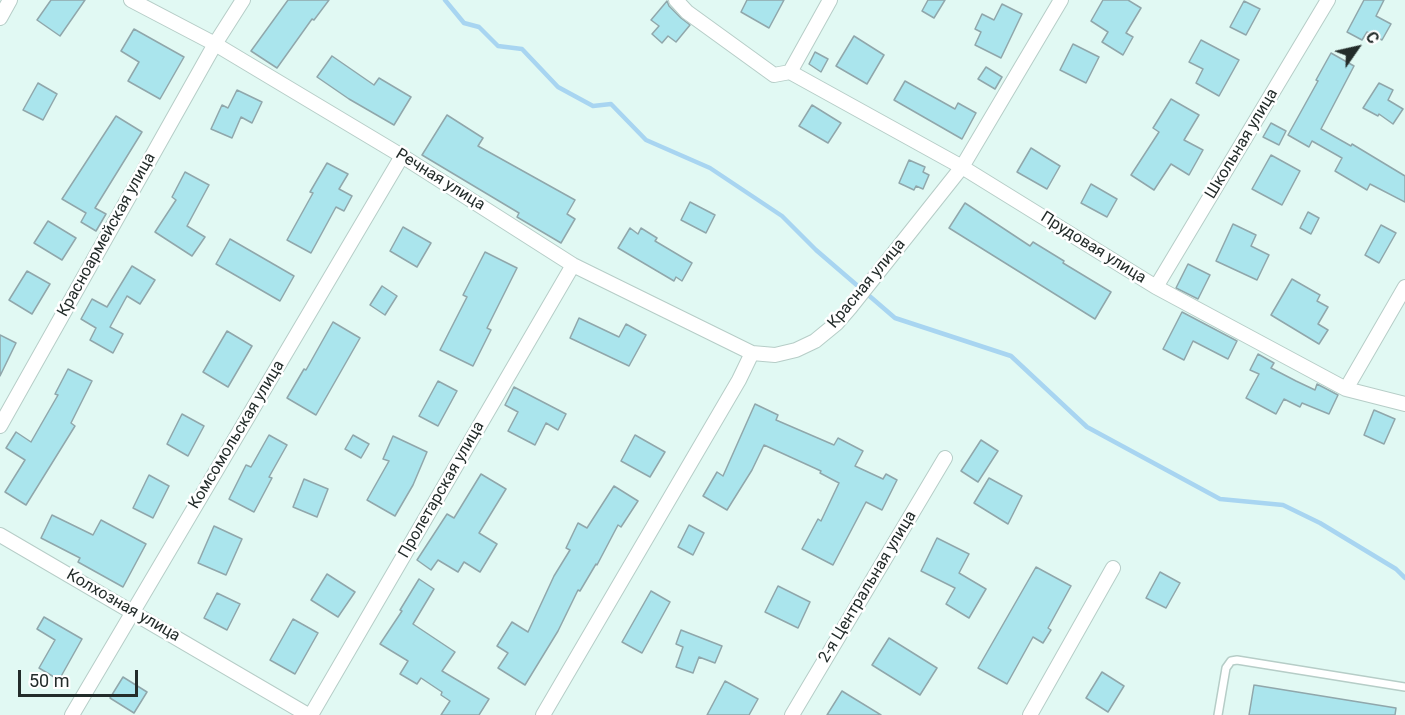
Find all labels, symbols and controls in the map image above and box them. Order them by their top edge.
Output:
north arrow [1327,18,1387,78]
text: С [1362,28,1383,47]
street label: Школьная улица [1202,85,1282,203]
street label: Речная улица [392,145,488,215]
street label: Красноармейская улица [54,150,160,320]
street label: Прудовая улица [1037,208,1149,288]
street label: Красная улица [824,235,910,333]
street label: Комсомольская улица [185,357,289,513]
street label: Пролетарская улица [395,418,489,562]
street label: 2-я Центральная улица [815,508,921,666]
street label: Колхозная улица [63,566,183,646]
scale bar [21,658,141,696]
text: 50 m [29,670,69,691]

